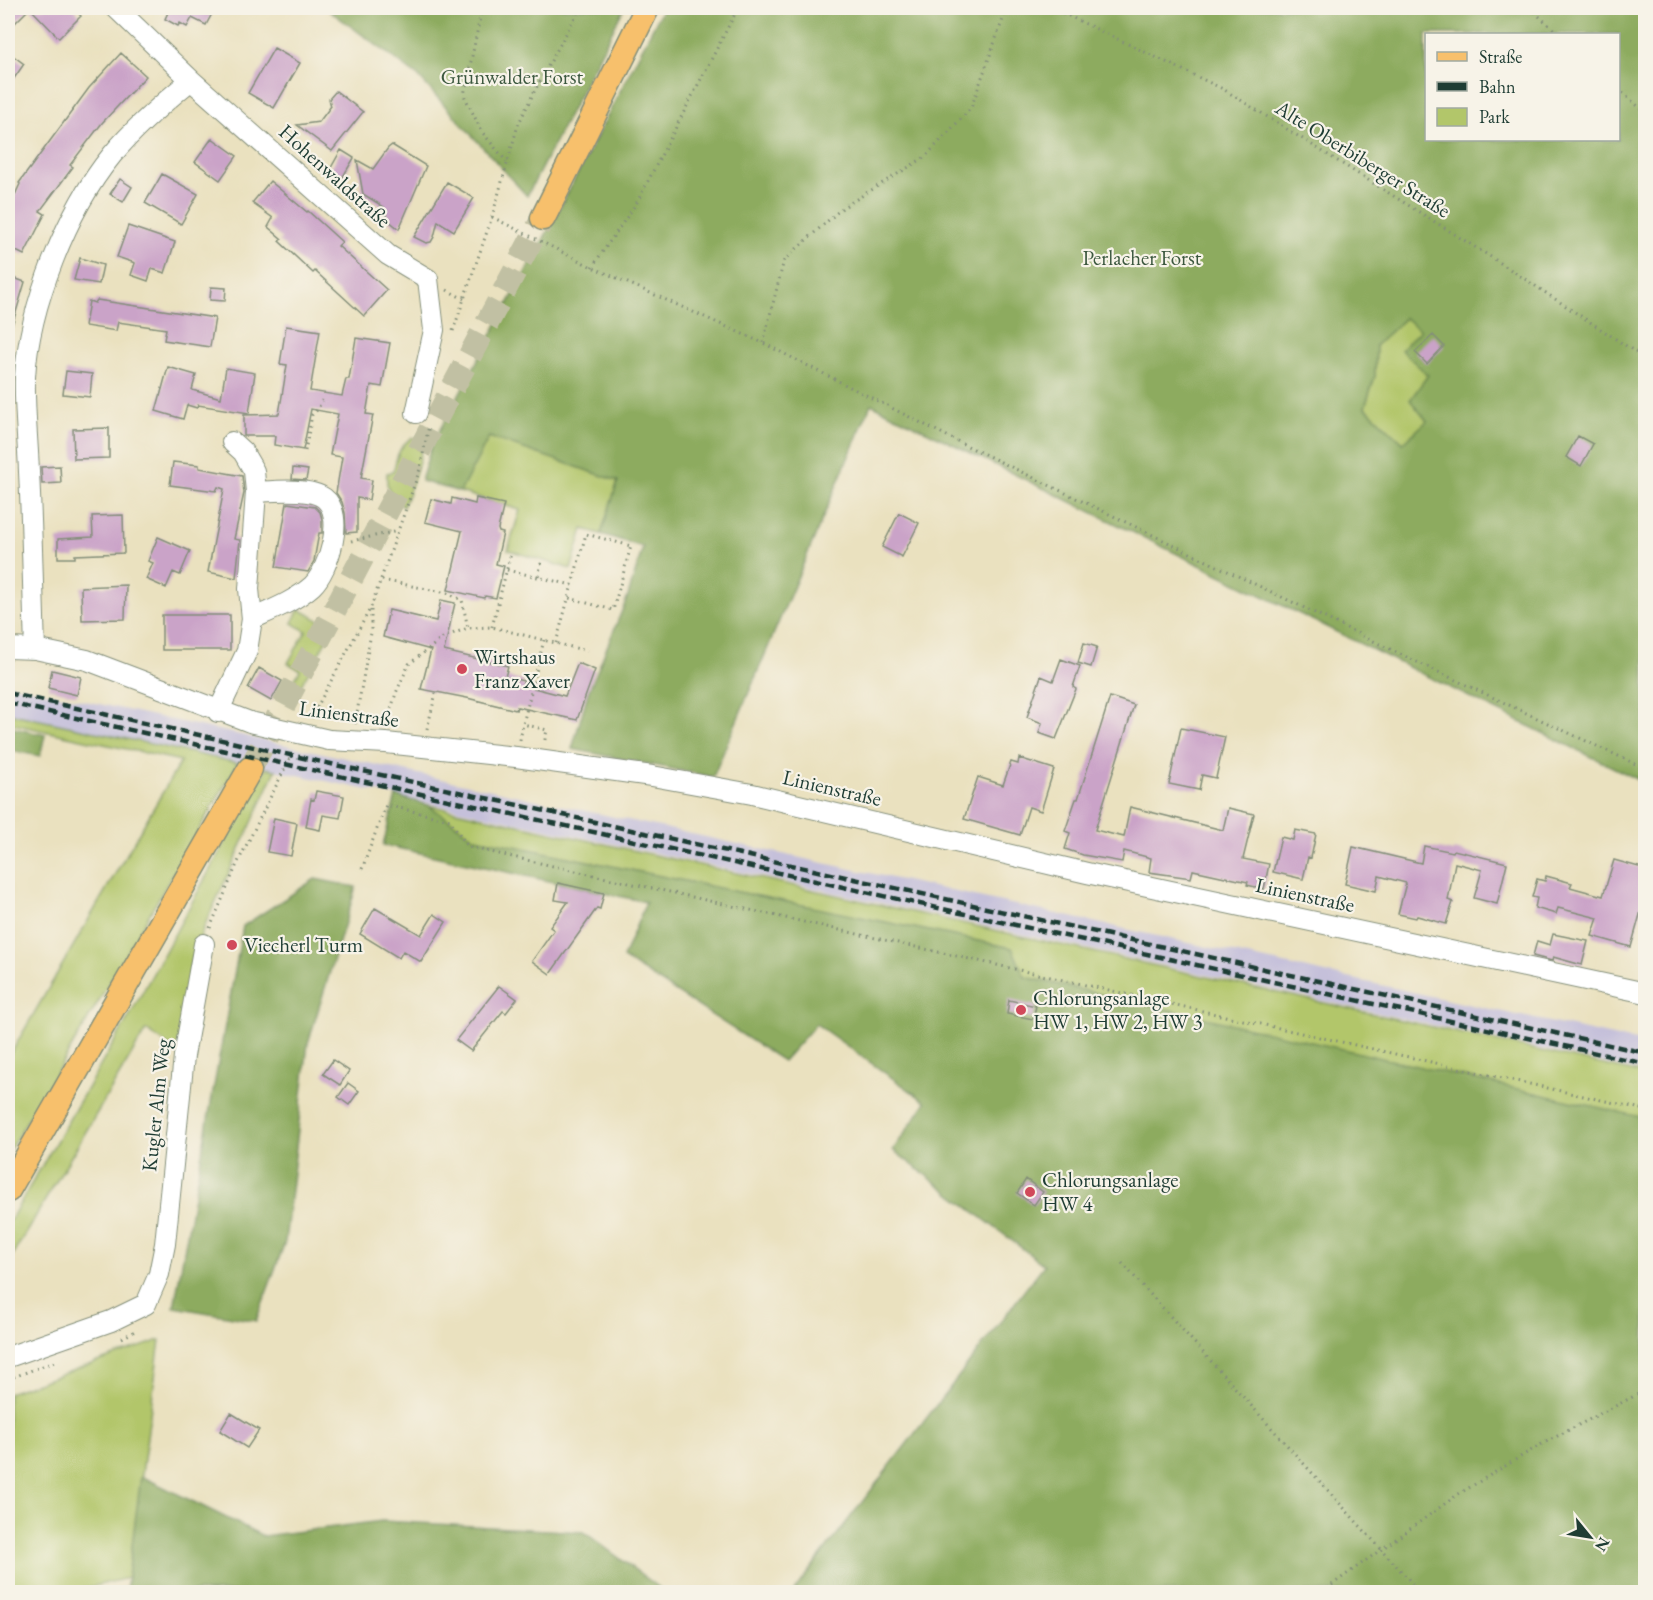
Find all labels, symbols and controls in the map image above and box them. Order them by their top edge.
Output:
legend [1425,33,1620,141]
text: Straße [1479,45,1522,68]
park label: Grünwalder Forst [441,63,584,90]
text: Bahn [1479,75,1516,98]
street label: Alte Oberbiberger Straße [1270,93,1456,223]
text: Park [1479,105,1510,128]
street label: Hohenwaldstraße [273,118,397,233]
park label: Perlacher Forst [1083,244,1202,271]
place label: Wirtshaus Franz Xaver [474,643,570,694]
marker: Wirtshaus Franz Xaver [455,662,469,676]
street label: Linienstraße [298,694,401,733]
street label: Linienstraße [780,763,884,812]
street label: Linienstraße [1253,871,1357,918]
place label: Viecherl Turm [244,931,363,958]
marker: Viecherl Turm [225,938,239,952]
place label: Chlorungsanlage HW 1, HW 2, HW 3 [1033,984,1203,1035]
marker: Chlorungsanlage HW 1, HW 2, HW 3 [1014,1003,1028,1017]
street label: Kugler Alm Weg [135,1036,176,1173]
place label: Chlorungsanlage HW 4 [1042,1166,1178,1217]
marker: Chlorungsanlage HW 4 [1023,1185,1037,1199]
north arrow [1560,1507,1620,1567]
text: N [1590,1533,1615,1555]

